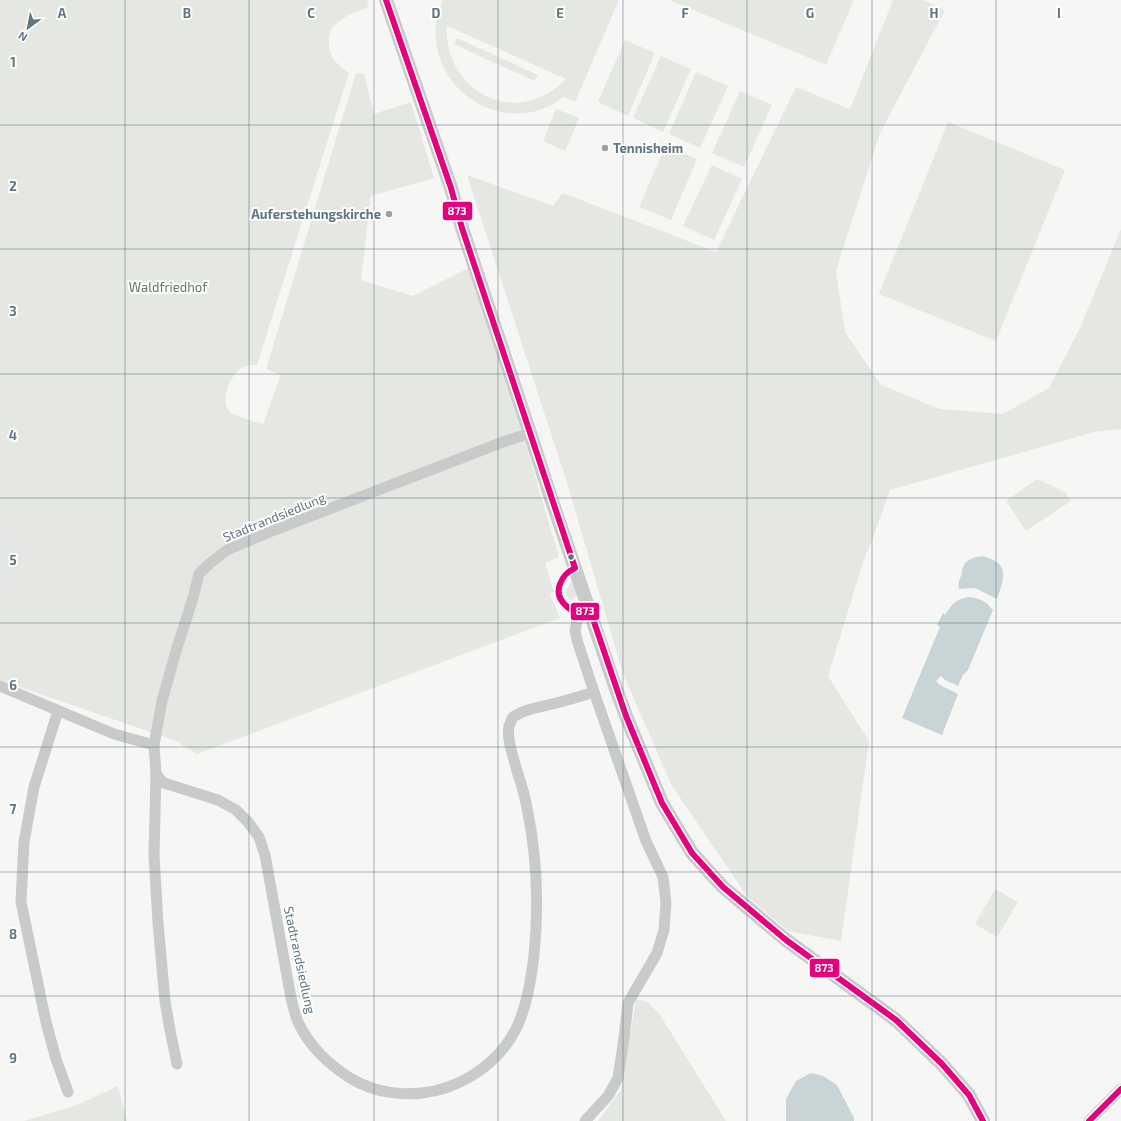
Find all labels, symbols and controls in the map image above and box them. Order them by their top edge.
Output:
text: A [58,5,67,21]
text: B [183,5,191,21]
text: C [307,5,315,21]
text: D [432,5,441,21]
text: E [556,5,564,21]
text: F [681,5,689,21]
text: G [806,5,814,21]
text: H [930,5,939,21]
text: I [1057,5,1061,21]
north arrow [8,8,48,48]
text: N [16,29,29,45]
text: 1 [10,54,16,70]
place label: Tennisheim [613,140,683,156]
marker: Tennisheim [600,143,610,153]
text: 2 [9,178,17,194]
line badge: 873 [442,201,473,221]
text: 873 [448,204,466,217]
place label: Auferstehungskirche [251,206,381,222]
marker: Auferstehungskirche [384,209,394,219]
park label: Waldfriedhof [129,279,208,295]
text: 3 [9,303,17,319]
text: 4 [9,427,17,443]
street label: Stadtrandsiedlung [220,489,328,545]
text: 5 [9,552,17,568]
unlabelled marker [566,552,576,562]
line badge: 873 [570,602,600,621]
text: 873 [576,604,594,617]
text: 6 [9,677,17,693]
text: 7 [10,801,17,817]
street label: Stadtrandsiedlung [281,905,319,1015]
text: 8 [9,926,17,942]
line badge: 873 [809,958,840,978]
text: 873 [815,961,833,974]
text: 9 [9,1050,17,1066]

